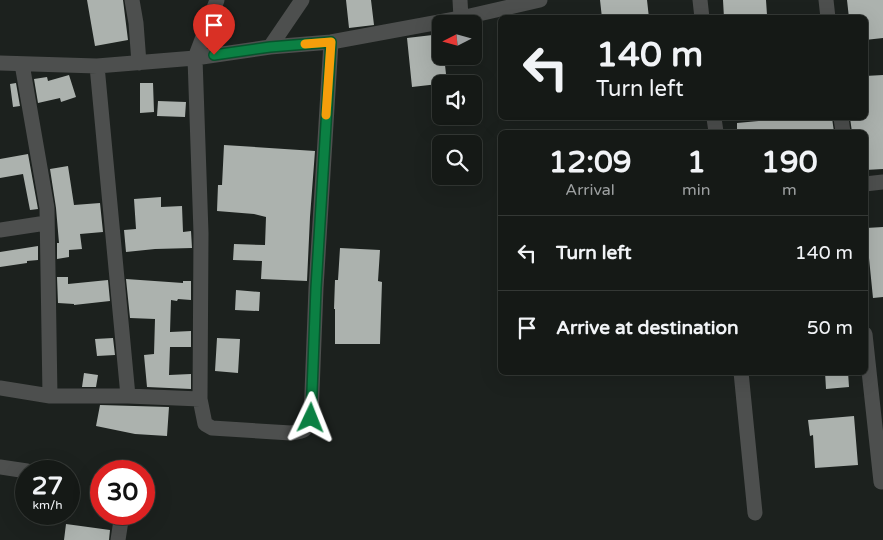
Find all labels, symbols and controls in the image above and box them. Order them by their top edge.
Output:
pin [193,4,235,55]
icon: arrive [200,11,228,39]
north arrow [432,15,482,65]
map controls [432,15,482,185]
text: 140 m [596,34,703,76]
icon: left [513,35,578,100]
button: sound [432,75,482,125]
text: Turn left [596,76,684,102]
button: search [432,135,482,185]
text: 12:09 [548,144,632,181]
text: 1 [687,144,706,181]
text: 190 [761,144,818,181]
text: Arrival [565,180,615,200]
text: min [682,180,711,200]
text: m [782,180,797,200]
icon: left [513,239,541,267]
text: Turn left [556,242,632,264]
text: 140 m [795,242,853,264]
icon: arrive [513,314,541,342]
text: Arrive at destination [556,317,739,339]
text: 50 m [807,317,853,339]
position arrow [284,391,336,443]
speed limit sign: 30 [90,460,155,525]
text: 27 [32,471,63,501]
text: km/h [32,498,63,512]

